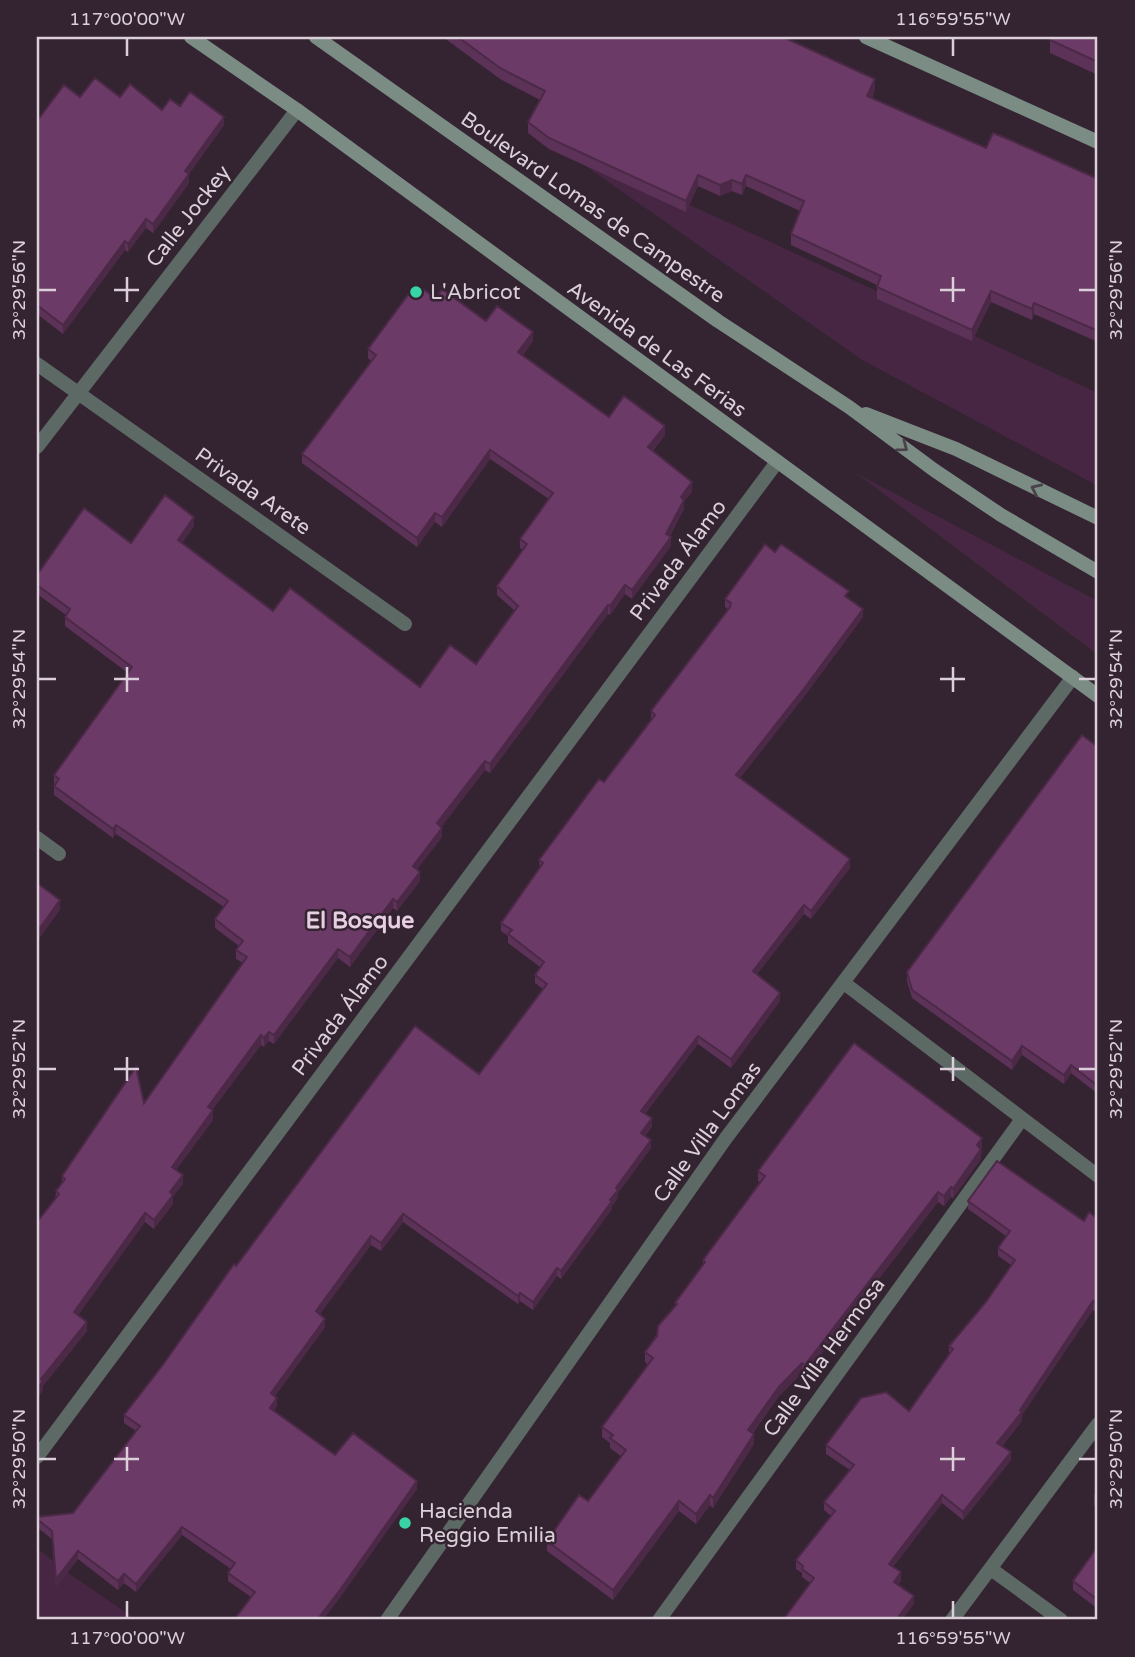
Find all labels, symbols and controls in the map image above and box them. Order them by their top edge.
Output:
text: 117°00'00"W [69,8,185,30]
text: 116°59'55"W [895,8,1011,30]
street label: Boulevard Lomas de Campestre [456,106,730,309]
street label: Calle Jockey [141,160,236,272]
text: 32°29'56"N [8,240,30,340]
text: 32°29'56"N [1105,240,1127,340]
street label: Avenida de Las Ferias [562,276,751,423]
place label: L'Abricot [430,280,521,305]
marker: L'Abricot [408,284,424,300]
one-way arrow [896,439,908,452]
street label: Privada Arete [190,442,315,541]
one-way arrow [1031,483,1044,497]
street label: Privada Álamo [625,495,732,626]
text: 32°29'54"N [8,629,30,729]
text: 32°29'54"N [1105,629,1127,729]
district label: El Bosque [306,907,414,935]
street label: Privada Álamo [287,950,394,1081]
text: 32°29'52"N [8,1019,30,1119]
text: 32°29'52"N [1105,1019,1127,1119]
street label: Calle Villa Lomas [648,1057,767,1207]
street label: Calle Villa Hermosa [758,1273,891,1442]
text: 32°29'50"N [8,1409,30,1509]
text: 32°29'50"N [1105,1409,1127,1509]
place label: Hacienda Reggio Emilia [419,1499,556,1548]
marker: Hacienda Reggio Emilia [397,1515,413,1531]
text: 117°00'00"W [69,1627,185,1649]
text: 116°59'55"W [895,1627,1011,1649]

